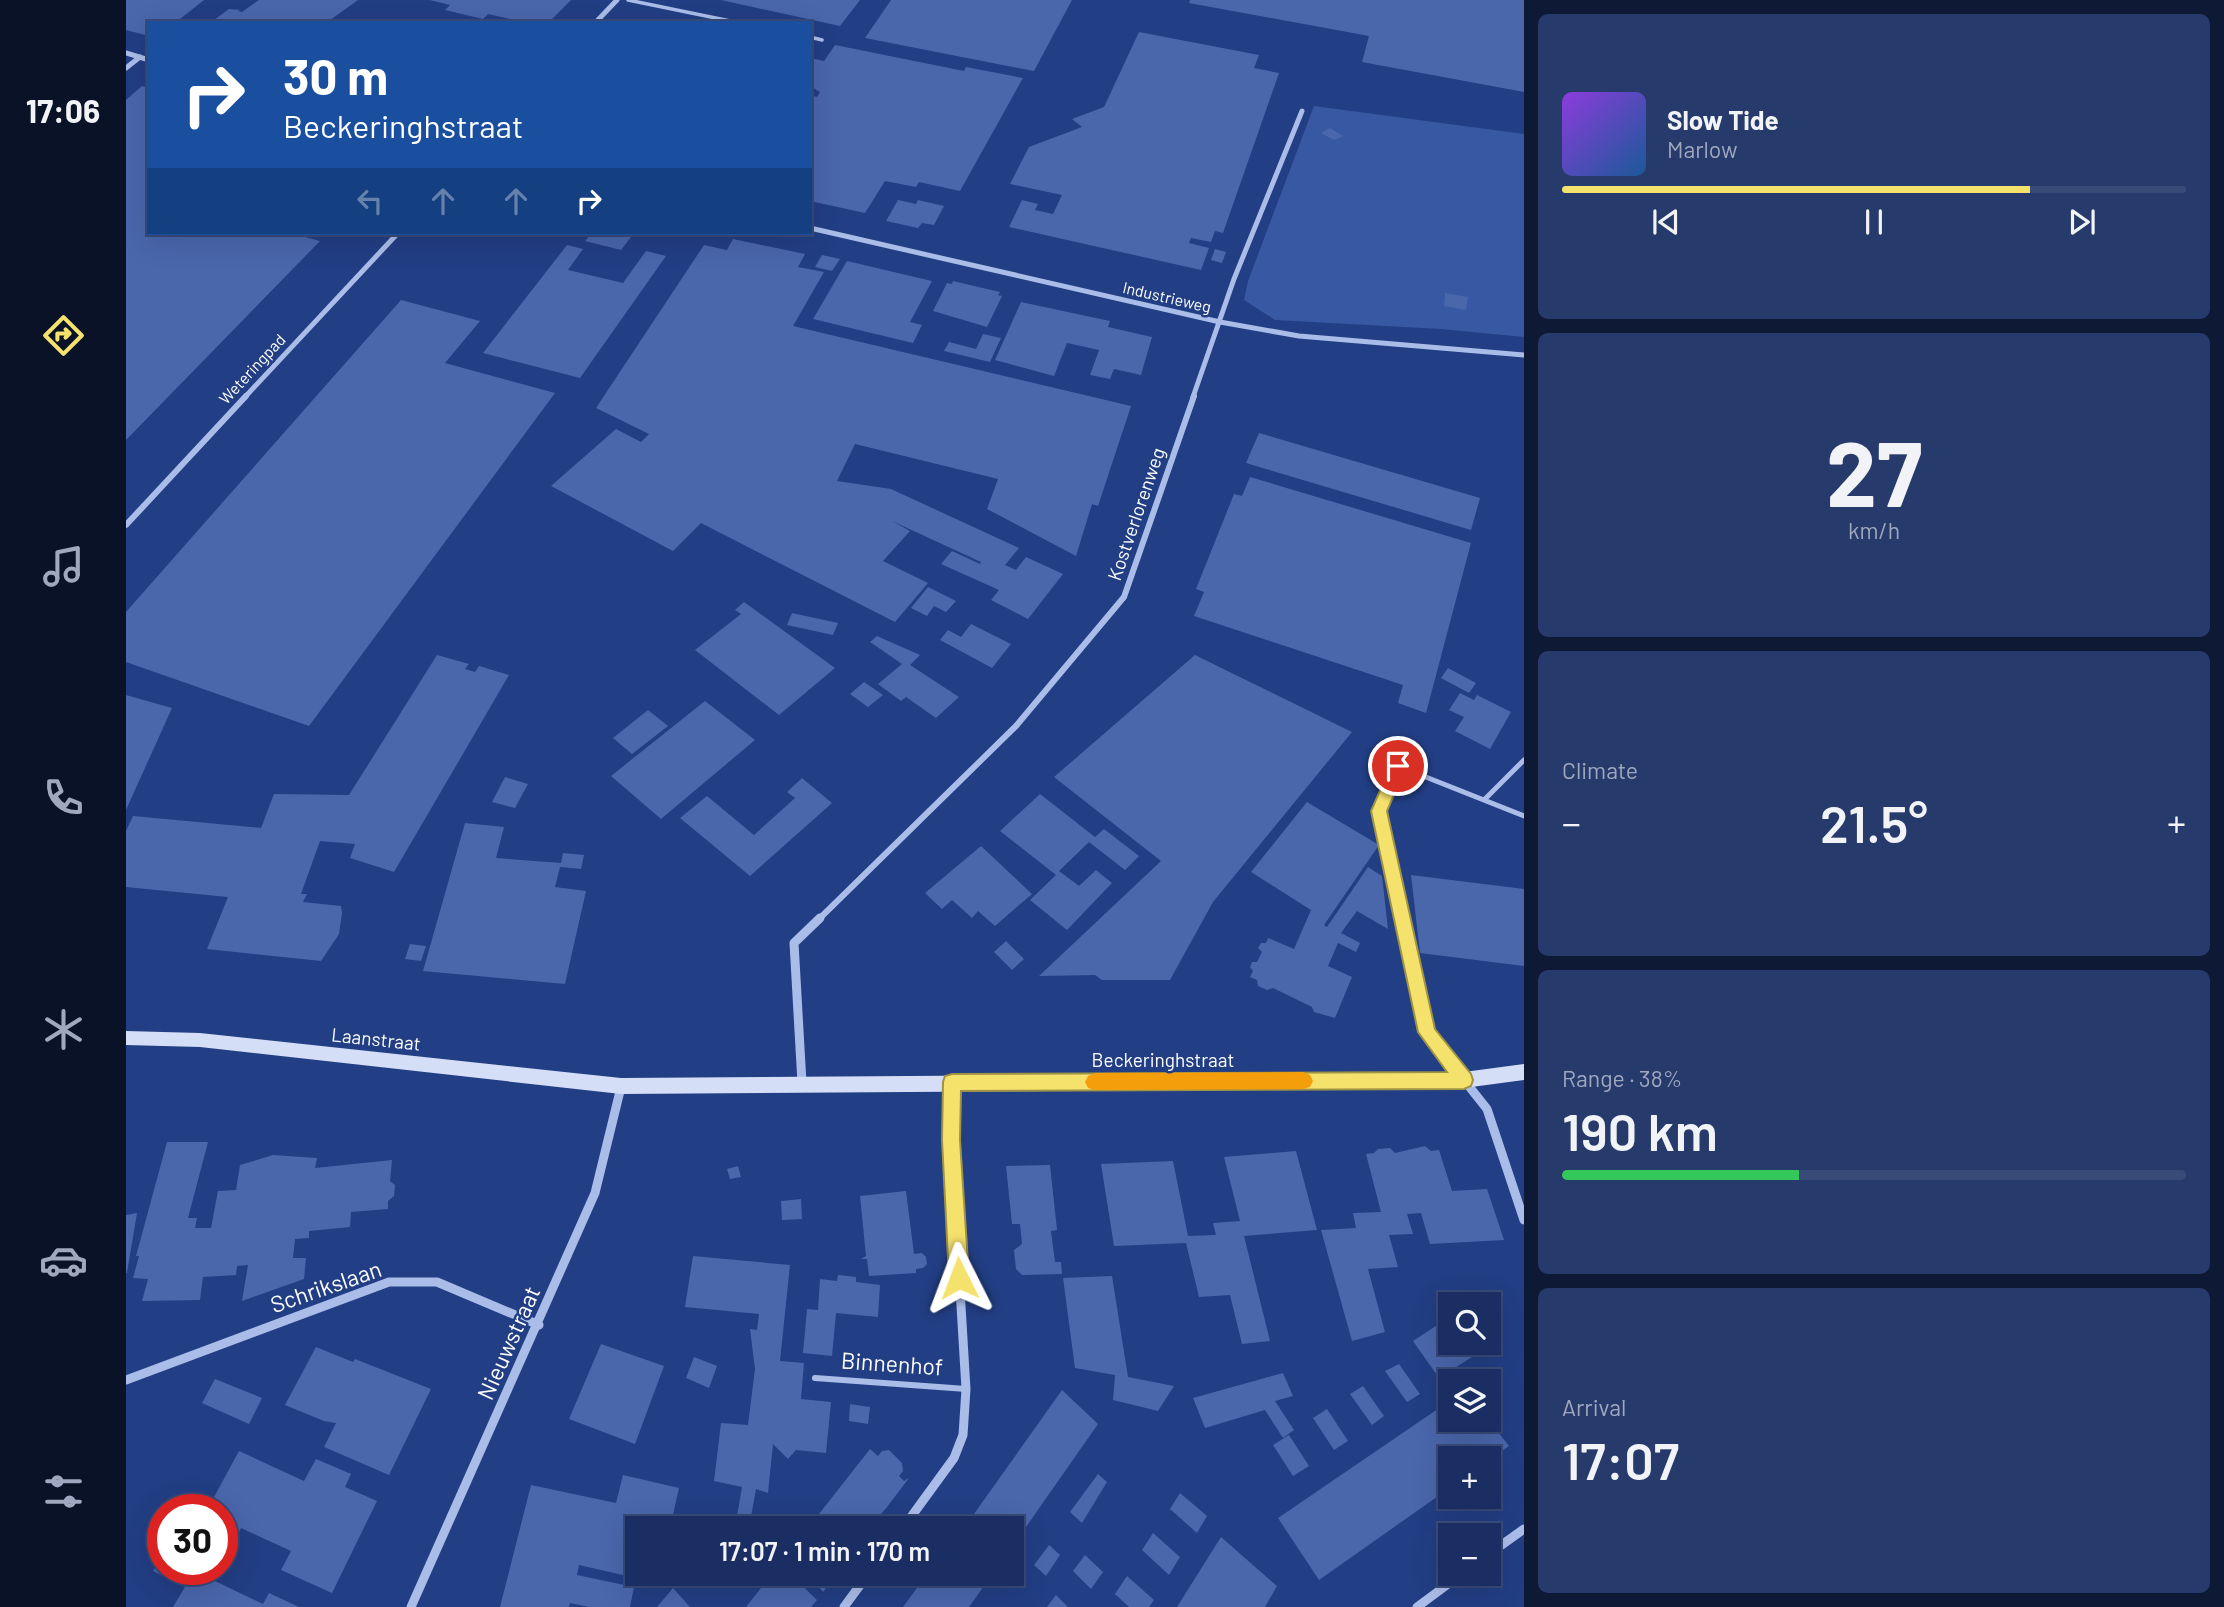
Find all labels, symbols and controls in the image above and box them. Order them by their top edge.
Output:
text: 30 m [283,46,388,105]
icon: right [168,49,259,140]
text: 17:06 [26,91,100,129]
text: Slow Tide [1667,104,1779,135]
text: Beckeringhstraat [283,106,523,144]
text: Marlow [1667,135,1738,163]
icon: left [351,182,389,220]
icon: ahead [424,182,462,220]
icon: ahead [497,182,535,220]
icon: right [570,182,608,220]
icon: previous [1647,203,1685,241]
icon: pause [1855,203,1893,241]
icon: next [2063,203,2101,241]
street label: Industrieweg [1121,277,1213,316]
icon: directions [39,311,88,360]
street label: Weteringpad [214,330,289,408]
text: 27 [1826,416,1922,525]
street label: Kostverlorenweg [1102,444,1169,583]
text: km/h [1848,516,1900,544]
icon: music [39,542,88,591]
pin [1368,736,1428,796]
icon: arrive [1379,747,1417,785]
text: Climate [1562,756,1638,784]
icon: phone [39,773,88,822]
text: 21.5° [1820,791,1928,853]
text: − [1562,799,1581,845]
text: + [2167,799,2186,845]
icon: climate [39,1005,88,1054]
street label: Laanstraat [330,1022,422,1055]
street label: Beckeringhstraat [1092,1048,1234,1071]
text: Range · 38% [1562,1064,1682,1092]
text: 190 km [1562,1099,1718,1161]
icon: car [39,1236,88,1285]
position arrow [922,1241,996,1315]
street label: Schrikslaan [266,1254,385,1318]
street label: Nieuwstraat [471,1281,546,1404]
map controls [1438,1292,1501,1586]
button: search [1438,1292,1501,1355]
street label: Binnenhof [840,1345,944,1381]
button: layers [1438,1369,1501,1432]
text: Arrival [1562,1393,1626,1421]
text: 17:07 [1562,1428,1679,1490]
button: + [1438,1446,1501,1509]
icon: filters [39,1467,88,1516]
speed limit sign: 30 [147,1494,238,1585]
button: − [1438,1523,1501,1586]
text: 17:07 · 1 min · 170 m [719,1535,930,1566]

